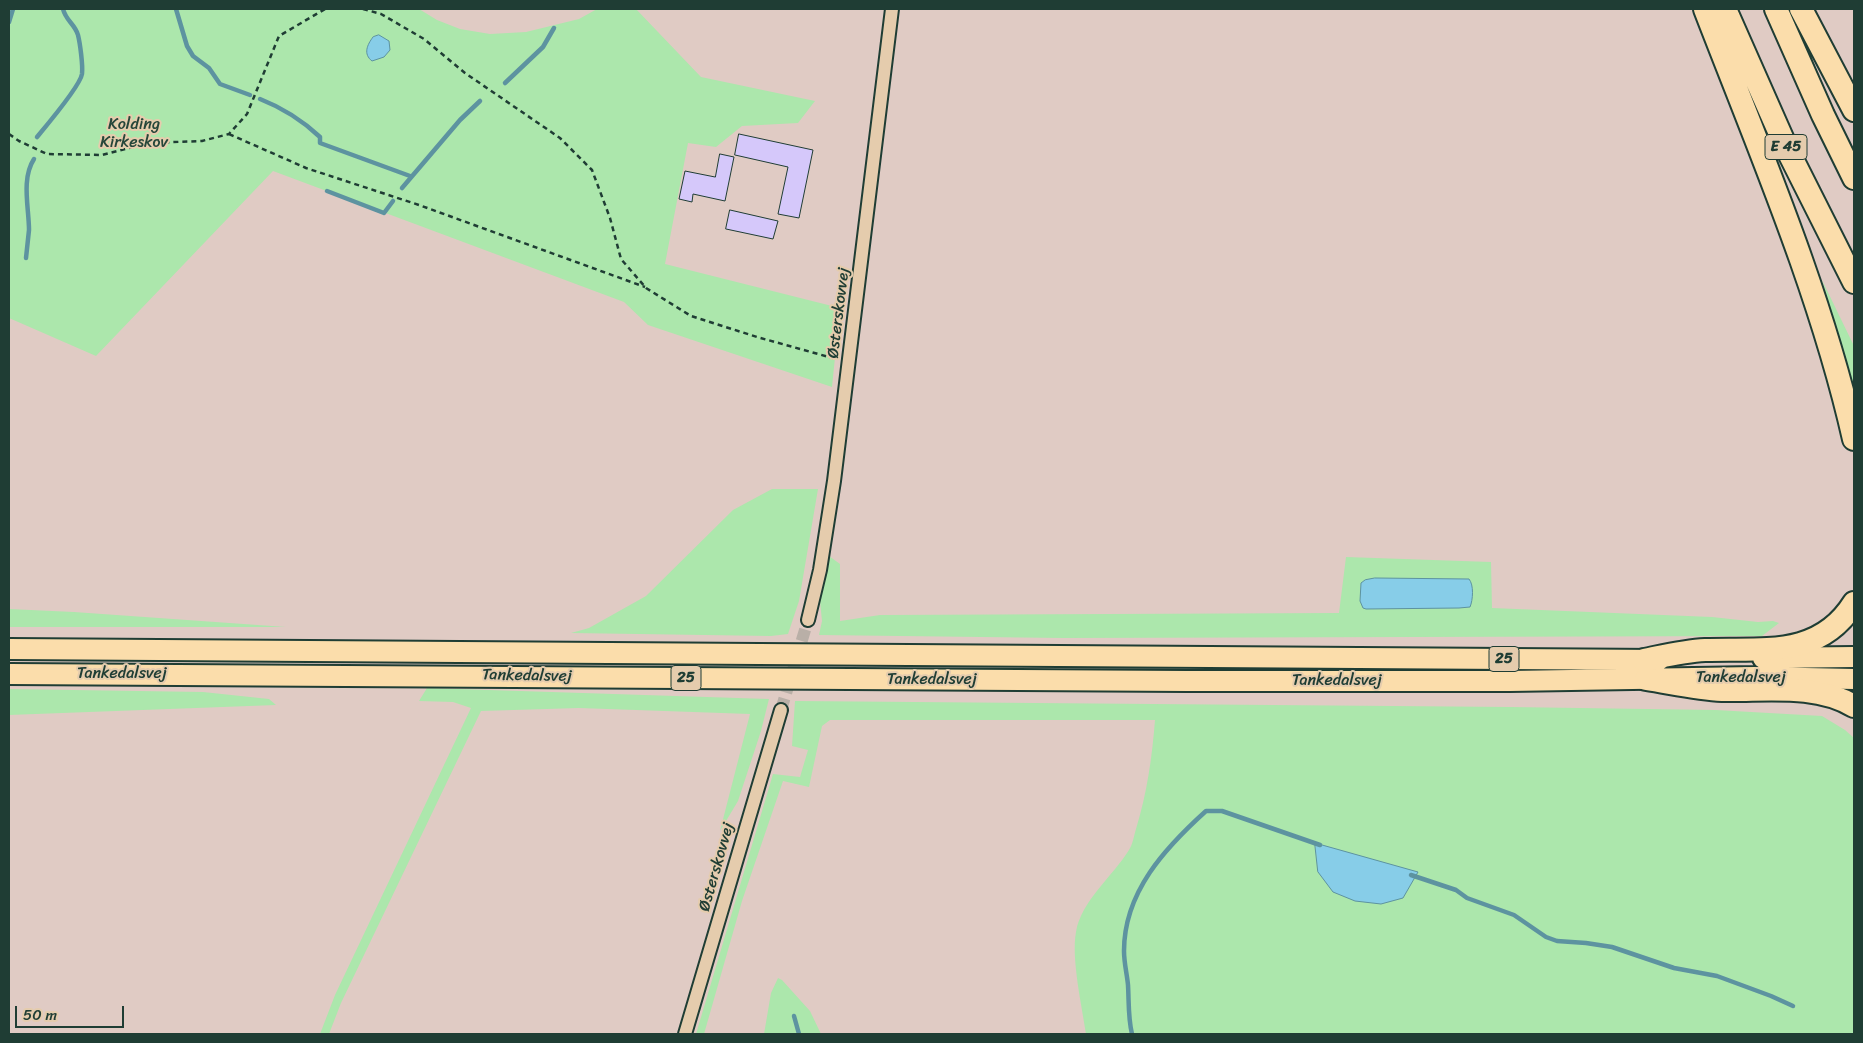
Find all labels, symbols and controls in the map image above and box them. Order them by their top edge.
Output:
park label: Kolding Kirkeskov [100,115,168,153]
road number: E 45 [1765,134,1807,160]
street label: Østerskovvej [824,267,854,359]
road number: 25 [1489,646,1519,672]
street label: Tankedalsvej [77,664,167,684]
street label: Tankedalsvej [482,666,572,686]
road number: 25 [671,666,701,690]
street label: Tankedalsvej [1696,668,1786,688]
street label: Tankedalsvej [887,670,977,690]
street label: Tankedalsvej [1292,671,1382,691]
street label: Østerskovvej [695,820,739,914]
scale bar [18,996,126,1028]
text: 50 m [23,1002,57,1028]

